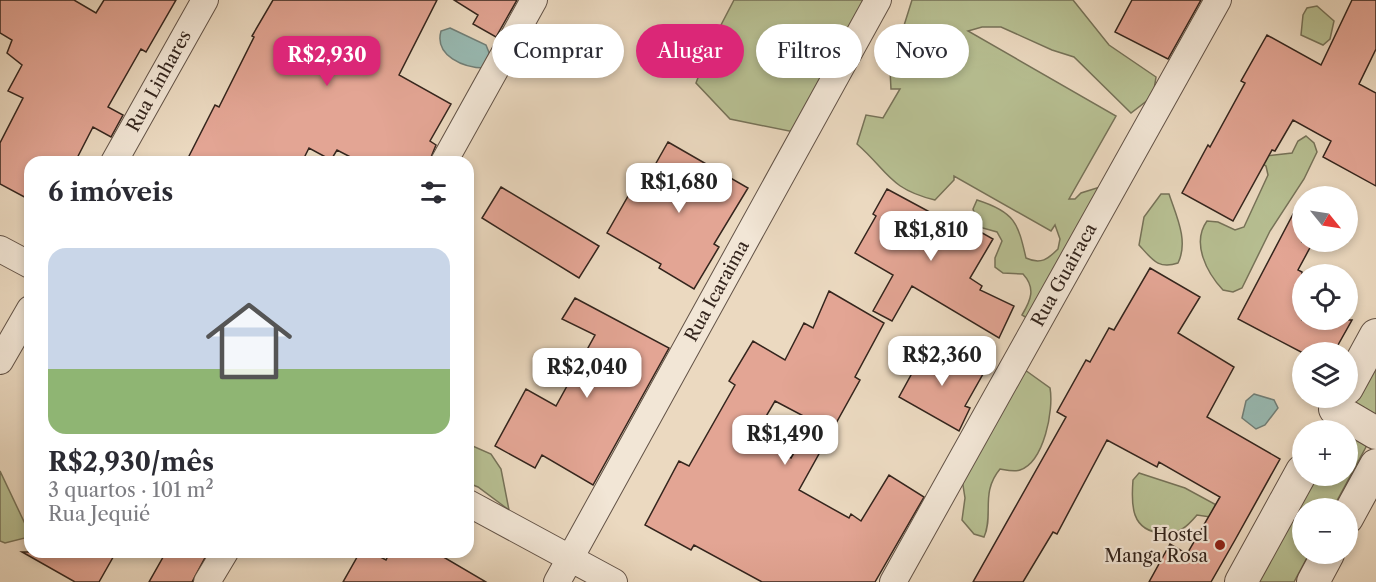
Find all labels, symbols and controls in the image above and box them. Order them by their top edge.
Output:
chip: Comprar [492,24,624,78]
chip: Alugar [636,24,744,78]
chip: Filtros [756,24,862,78]
chip: Novo [874,24,969,78]
street label: Rua Linhares [122,26,196,136]
pin: R$2,930 [272,36,382,87]
text: R$2,930 [287,43,367,67]
pin: R$1,680 [624,163,734,214]
text: R$1,680 [640,170,718,194]
text: 6 imóveis [48,176,173,208]
icon: filters [417,176,450,209]
north arrow [1292,186,1358,252]
map controls [1292,186,1358,564]
pin: R$1,810 [876,211,986,262]
text: R$1,810 [894,218,968,242]
street label: Rua Guairaca [1027,219,1102,331]
street label: Rua Icaraima [680,236,754,345]
button: locate [1292,264,1358,330]
icon: home [195,287,303,395]
pin: R$2,360 [887,336,997,387]
button: layers [1292,342,1358,408]
text: R$2,360 [902,343,982,367]
pin: R$2,040 [532,348,642,399]
text: R$2,040 [547,355,627,379]
pin: R$1,490 [730,415,840,466]
button: + [1292,420,1358,486]
text: R$1,490 [746,422,824,446]
text: R$2,930/mês [48,446,214,478]
text: 3 quartos · 101 m² [48,478,214,502]
button: − [1292,498,1358,564]
text: Rua Jequié [48,502,150,526]
place label: Hostel Manga Rosa [1104,524,1209,567]
marker: Hostel Manga Rosa [1213,538,1227,552]

